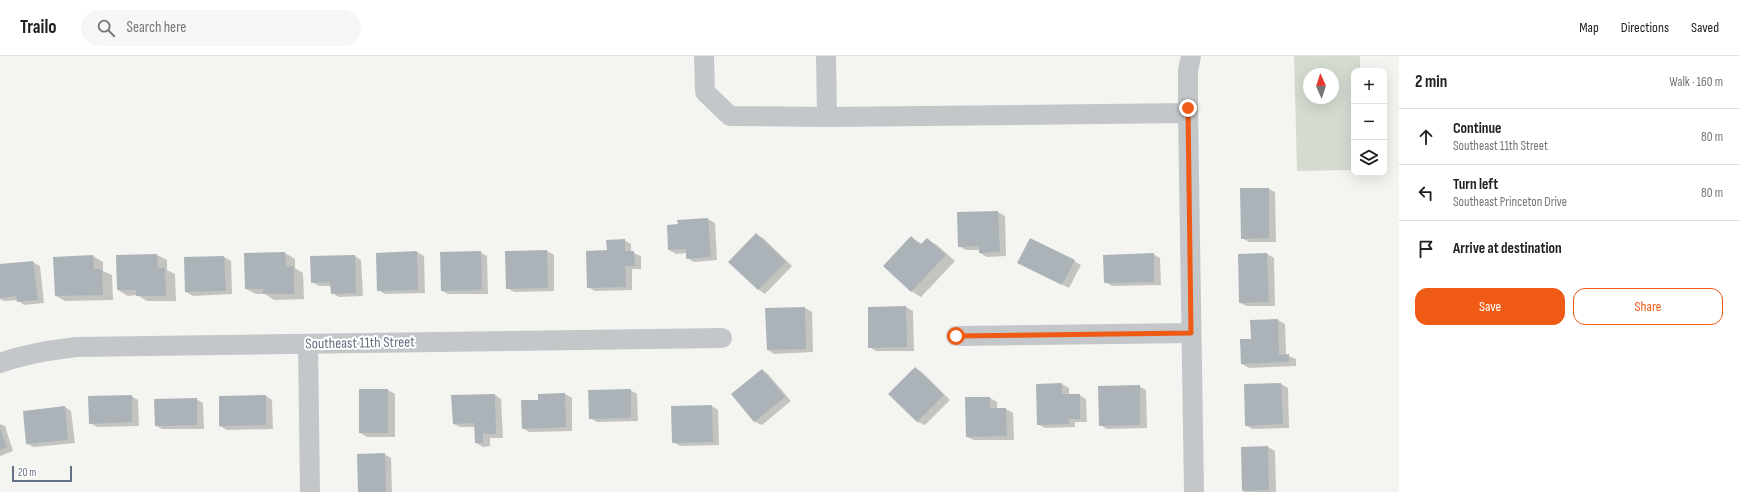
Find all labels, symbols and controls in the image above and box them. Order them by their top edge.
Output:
search box [81,10,361,46]
text: Trailo [20,16,57,39]
icon: search [95,17,117,39]
text: Search here [127,18,186,37]
text: Map [1579,19,1599,36]
text: Directions [1621,19,1669,36]
text: Saved [1691,19,1719,36]
north arrow [1303,68,1339,104]
map controls [1351,68,1387,176]
button: + [1351,68,1387,104]
text: 2 min [1415,72,1447,92]
text: Walk · 160 m [1669,74,1723,90]
route end [1179,99,1197,117]
button: − [1351,104,1387,140]
text: Continue [1453,119,1502,138]
icon: ahead [1415,126,1437,148]
text: 80 m [1701,129,1723,145]
text: Southeast 11th Street [1453,138,1548,154]
button: layers [1351,140,1387,176]
text: Turn left [1453,175,1498,194]
icon: left [1415,182,1437,204]
text: 80 m [1701,185,1723,201]
text: Southeast Princeton Drive [1453,194,1567,210]
icon: arrive [1415,238,1437,260]
text: Arrive at destination [1453,239,1562,258]
button: Save [1415,288,1565,325]
button: Share [1573,288,1723,325]
route start [947,327,965,345]
street label: Southeast 11th Street [305,333,415,353]
scale bar [12,464,72,483]
text: 20 m [18,466,36,479]

